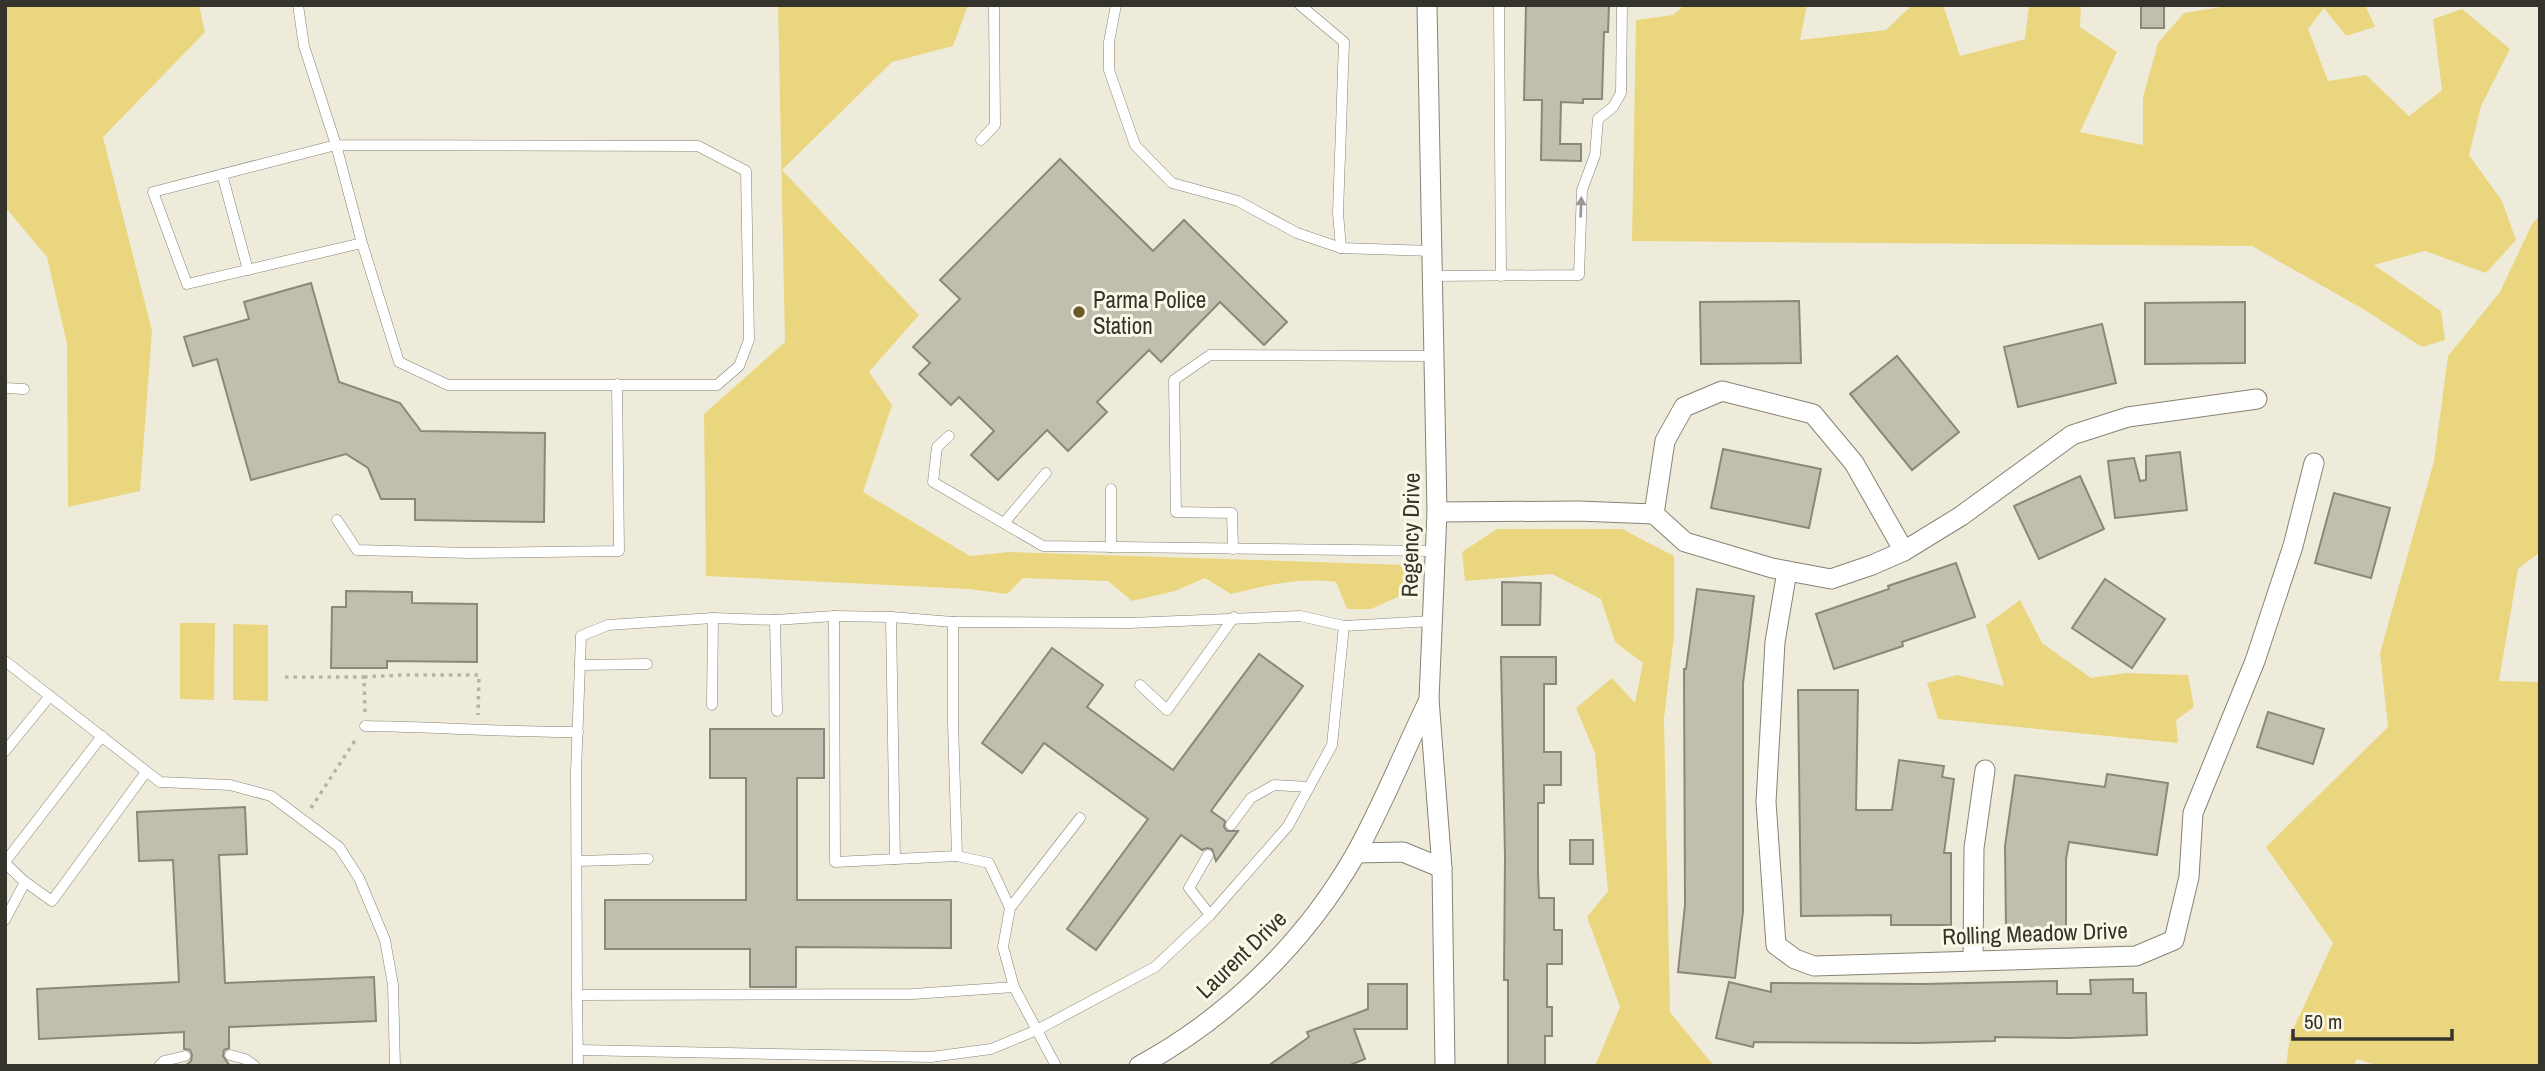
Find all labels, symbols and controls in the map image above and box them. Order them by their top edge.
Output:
one-way arrow [1576,196,1587,218]
place label: Parma Police Station [1093,284,1206,341]
marker: Parma Police Station [1071,304,1087,320]
street label: Regency Drive [1393,472,1427,598]
street label: Laurent Drive [1189,903,1293,1005]
street label: Rolling Meadow Drive [1942,914,2128,952]
scale bar [2293,998,2452,1042]
text: 50 m [2304,1007,2342,1036]

